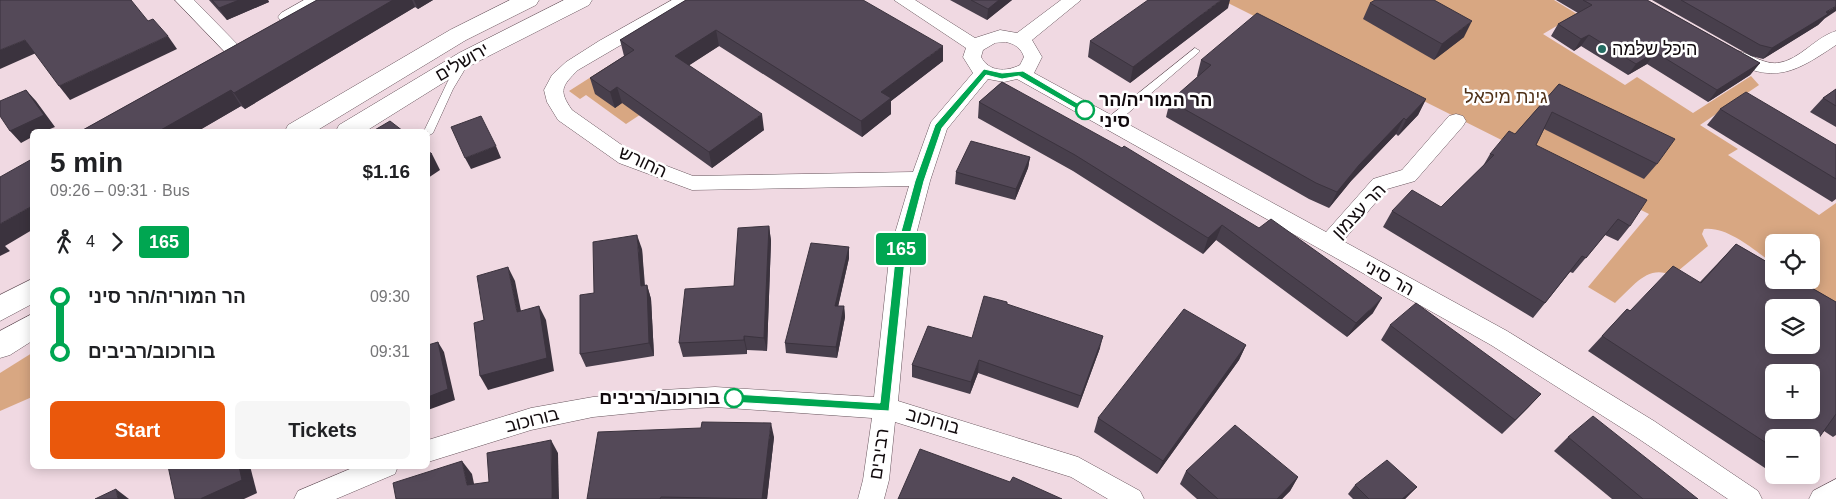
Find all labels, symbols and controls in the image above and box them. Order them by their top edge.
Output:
street label: ירושלים [432,39,492,85]
place label: היכל שלמה [1612,39,1697,59]
marker: היכל שלמה [1596,43,1608,55]
park label: גינת מיכאל [1464,87,1548,107]
place label: הר המוריה/הר סיני [1099,90,1212,131]
marker: הר המוריה/הר סיני [1075,100,1095,120]
street label: החורש [616,142,670,182]
text: 5 min [50,147,123,178]
text: $1.16 [362,161,410,182]
street label: הר עצמון [1328,180,1390,242]
text: 09:26 – 09:31 · Bus [50,182,190,199]
icon: walk [50,228,78,256]
icon: forward [103,228,131,256]
text: 165 [149,232,179,252]
text: 4 [86,233,95,250]
line badge: 165 [872,233,930,265]
map controls [1765,234,1820,484]
button: locate [1765,234,1820,289]
text: 165 [886,239,916,259]
street label: הר סיני [1360,256,1418,300]
text: הר המוריה/הר סיני [88,286,246,307]
text: 09:30 [370,288,410,305]
button: layers [1765,299,1820,354]
text: בורוכוב/רביבים [88,341,215,362]
text: 09:31 [370,343,410,360]
button: + [1765,364,1820,419]
place label: בורוכוב/רביבים [599,388,720,408]
marker: בורוכוב/רביבים [724,388,744,408]
button: Start [50,401,225,459]
button: Tickets [235,401,410,459]
street label: בורוכוב [503,404,561,436]
street label: בורוכוב [904,404,962,438]
street label: רביבים [866,427,892,481]
button: − [1765,429,1820,484]

